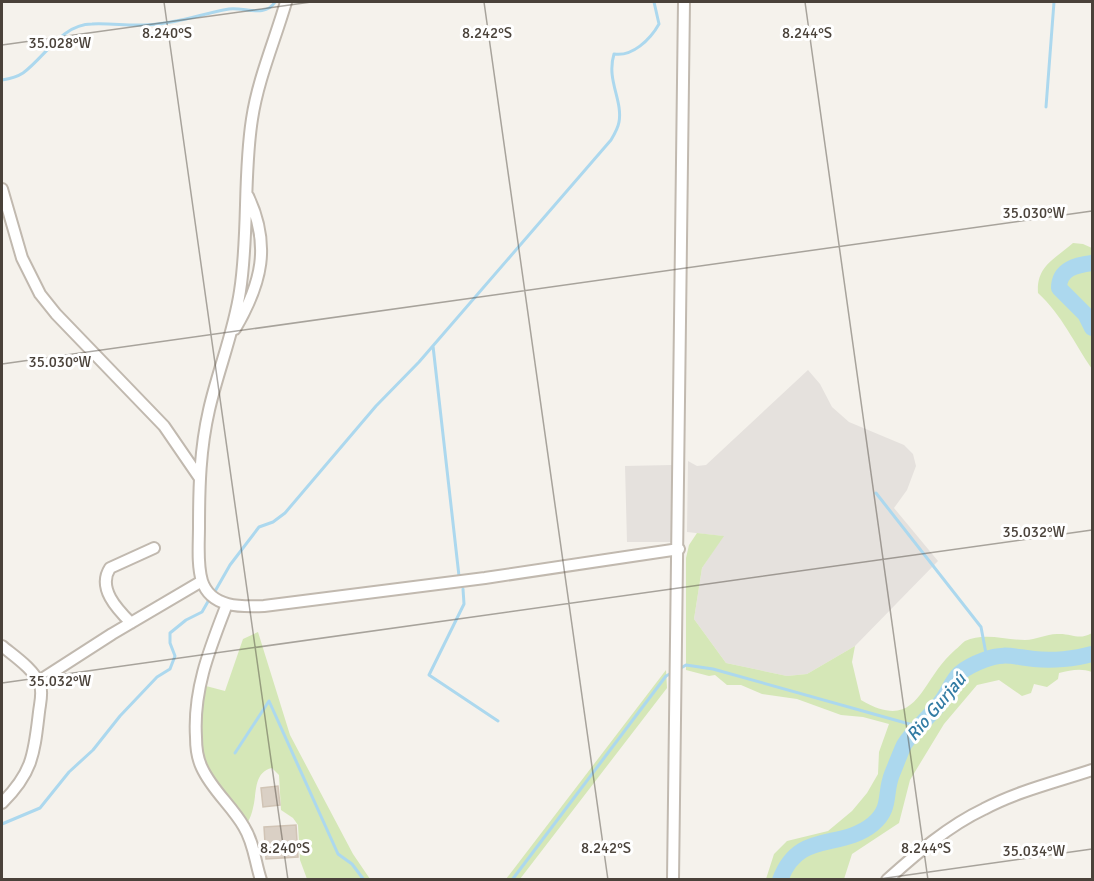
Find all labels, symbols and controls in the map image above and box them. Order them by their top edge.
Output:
text: 8.240°S [142,24,192,42]
text: 8.242°S [462,24,512,42]
text: 8.244°S [782,24,832,42]
text: 35.028°W [29,34,92,52]
text: 35.030°W [1003,204,1066,222]
text: 35.030°W [29,353,92,371]
text: 35.032°W [1003,523,1066,541]
water label: Rio Gurjaú [901,668,971,745]
text: 35.032°W [29,672,92,690]
text: 8.240°S [260,839,310,857]
text: 8.242°S [581,839,631,857]
text: 8.244°S [901,839,951,857]
text: 35.034°W [1003,842,1066,860]

